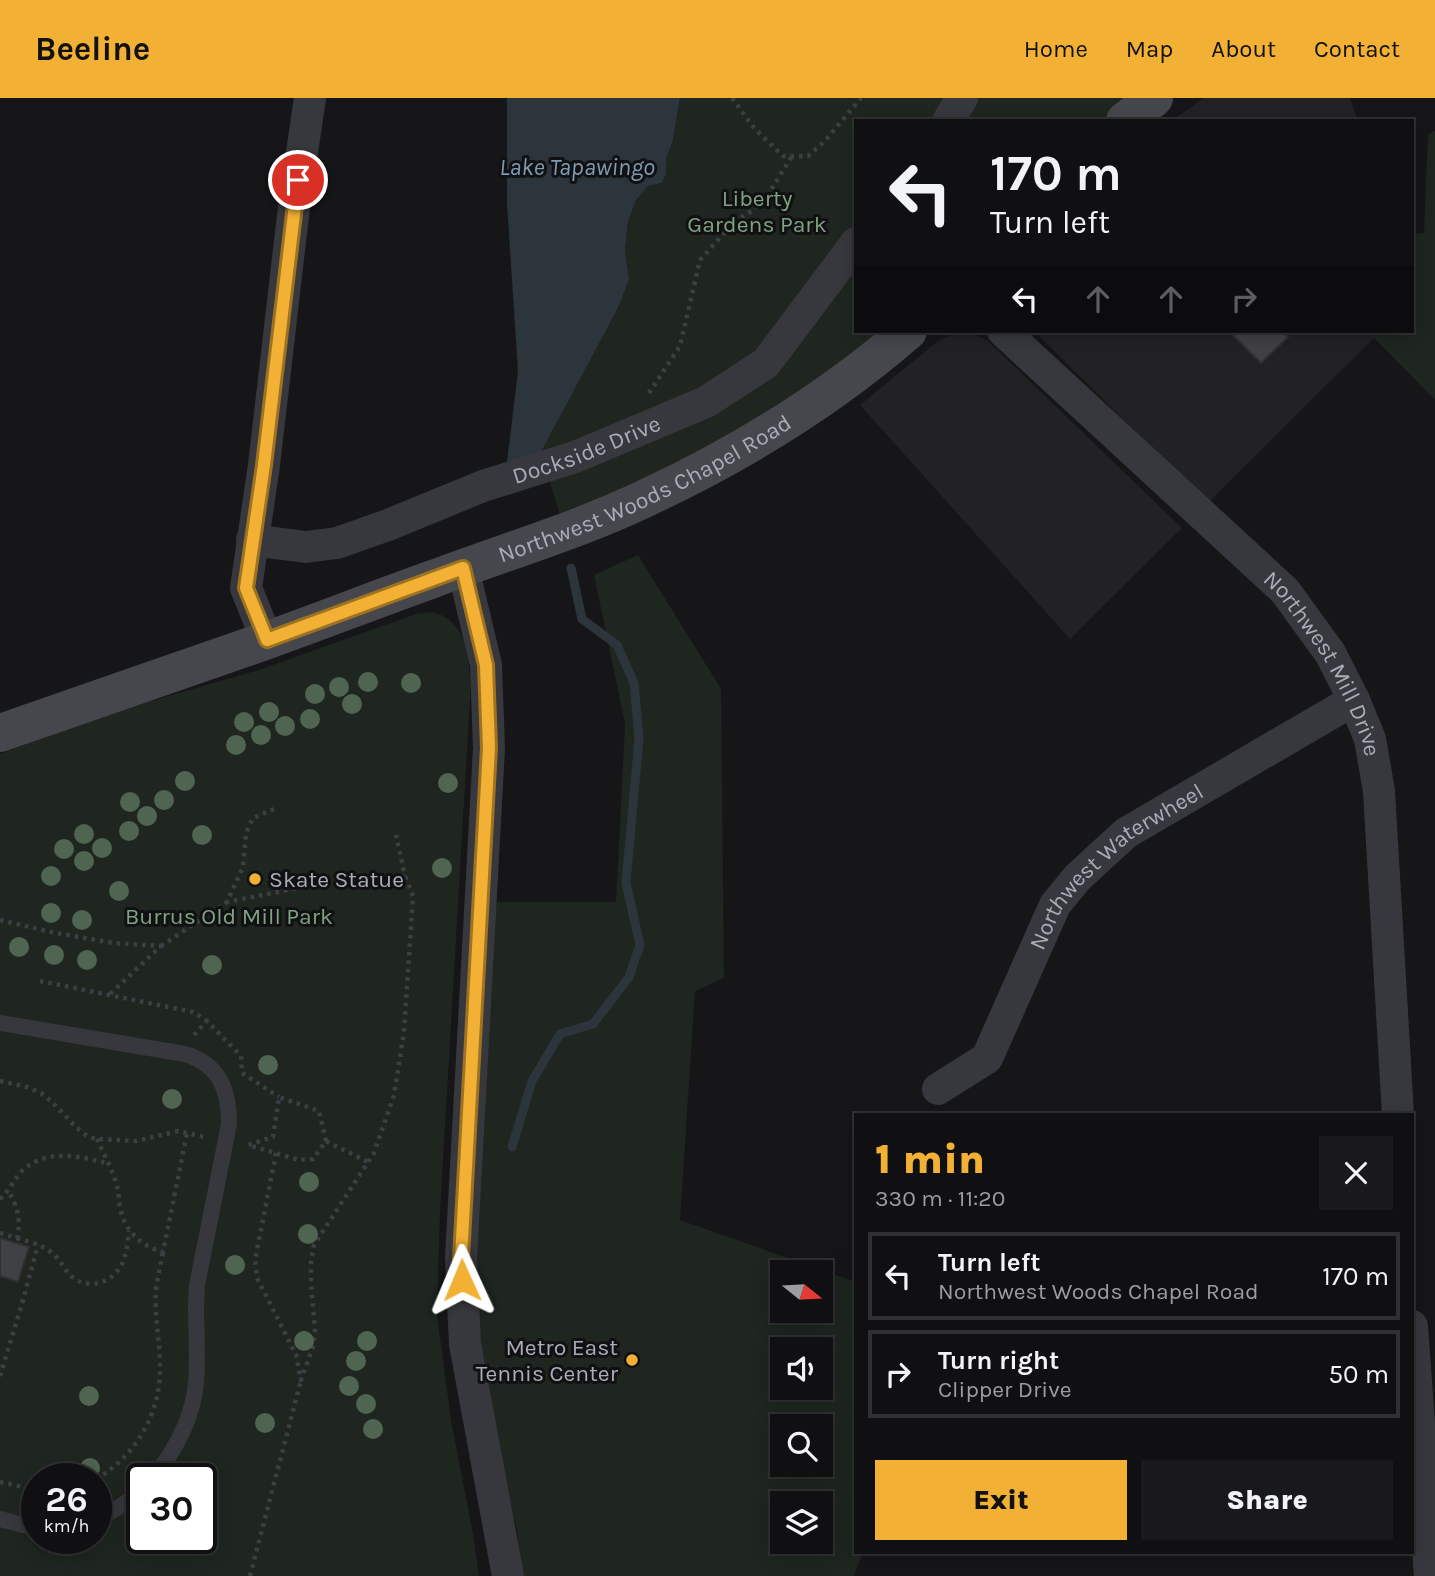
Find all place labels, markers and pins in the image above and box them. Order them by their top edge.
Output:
pin [268,150,328,210]
place label: Skate Statue [269,866,404,893]
marker: Skate Statue [247,871,263,887]
place label: Metro East Tennis Center [476,1334,619,1387]
marker: Metro East Tennis Center [624,1352,640,1368]

